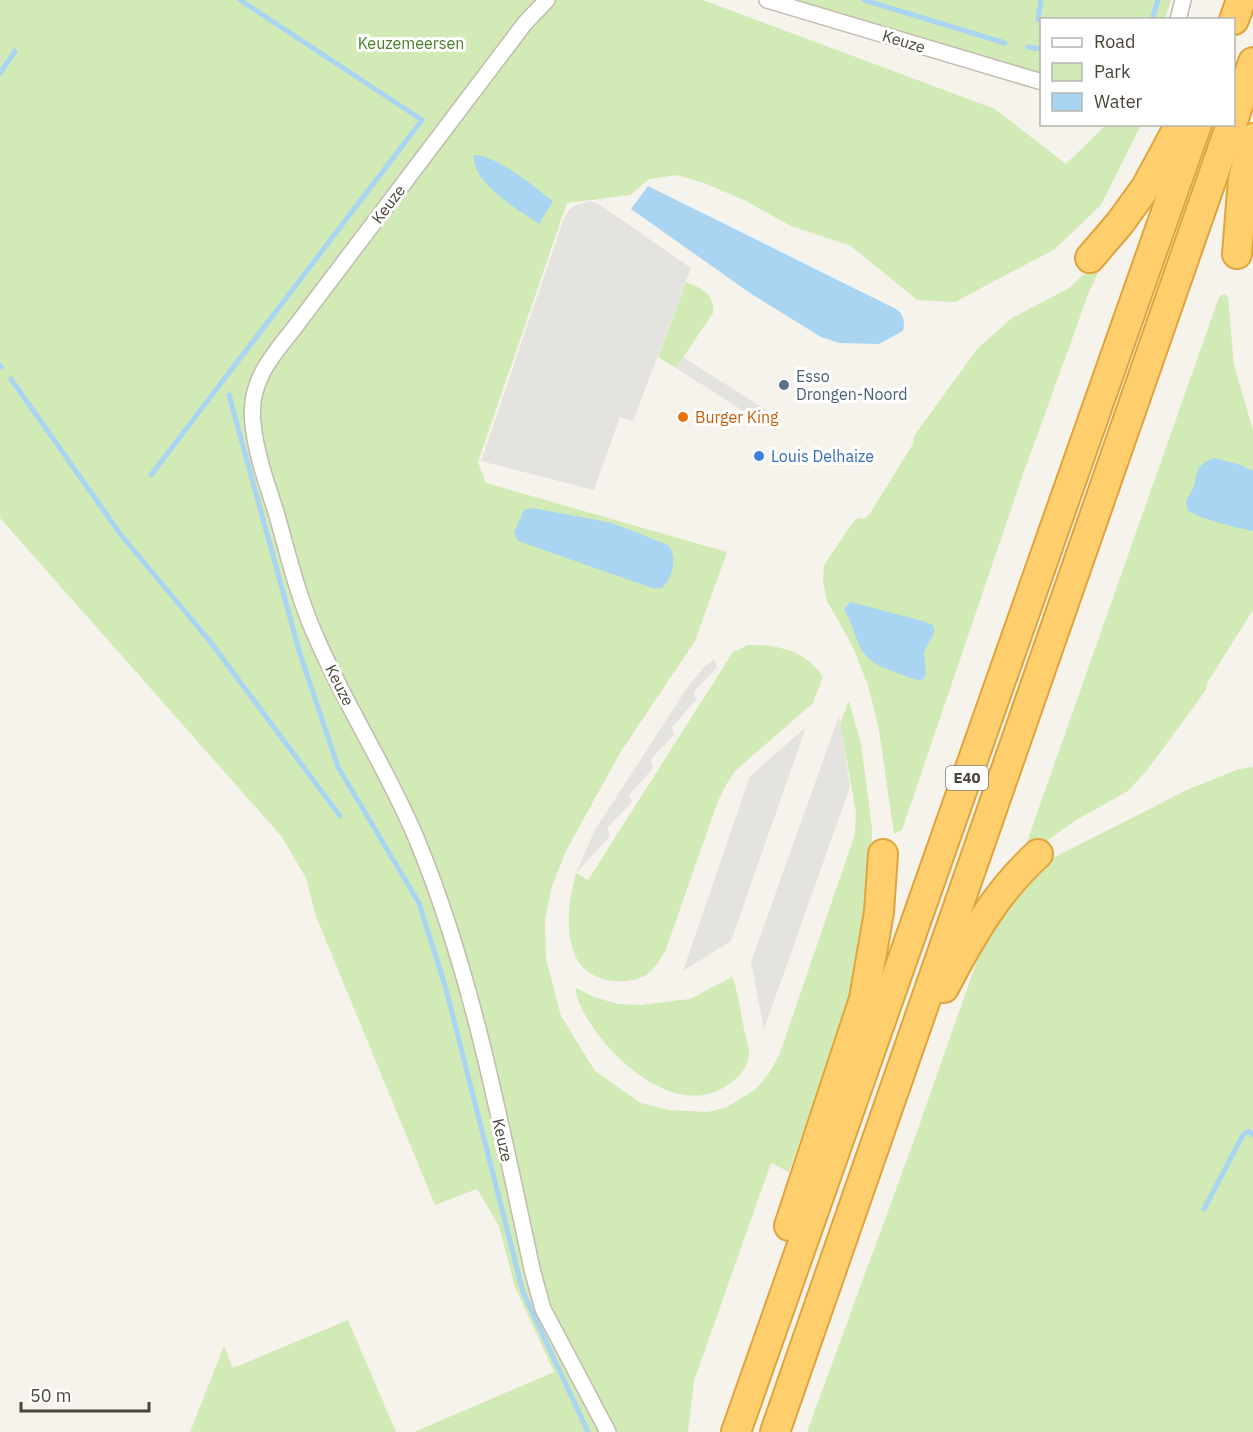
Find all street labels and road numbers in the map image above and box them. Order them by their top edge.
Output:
street label: Keuze [880,25,928,57]
street label: Keuze [367,180,409,227]
street label: Keuze [321,661,359,709]
road number: E40 [946,766,988,790]
street label: Keuze [488,1116,518,1164]

